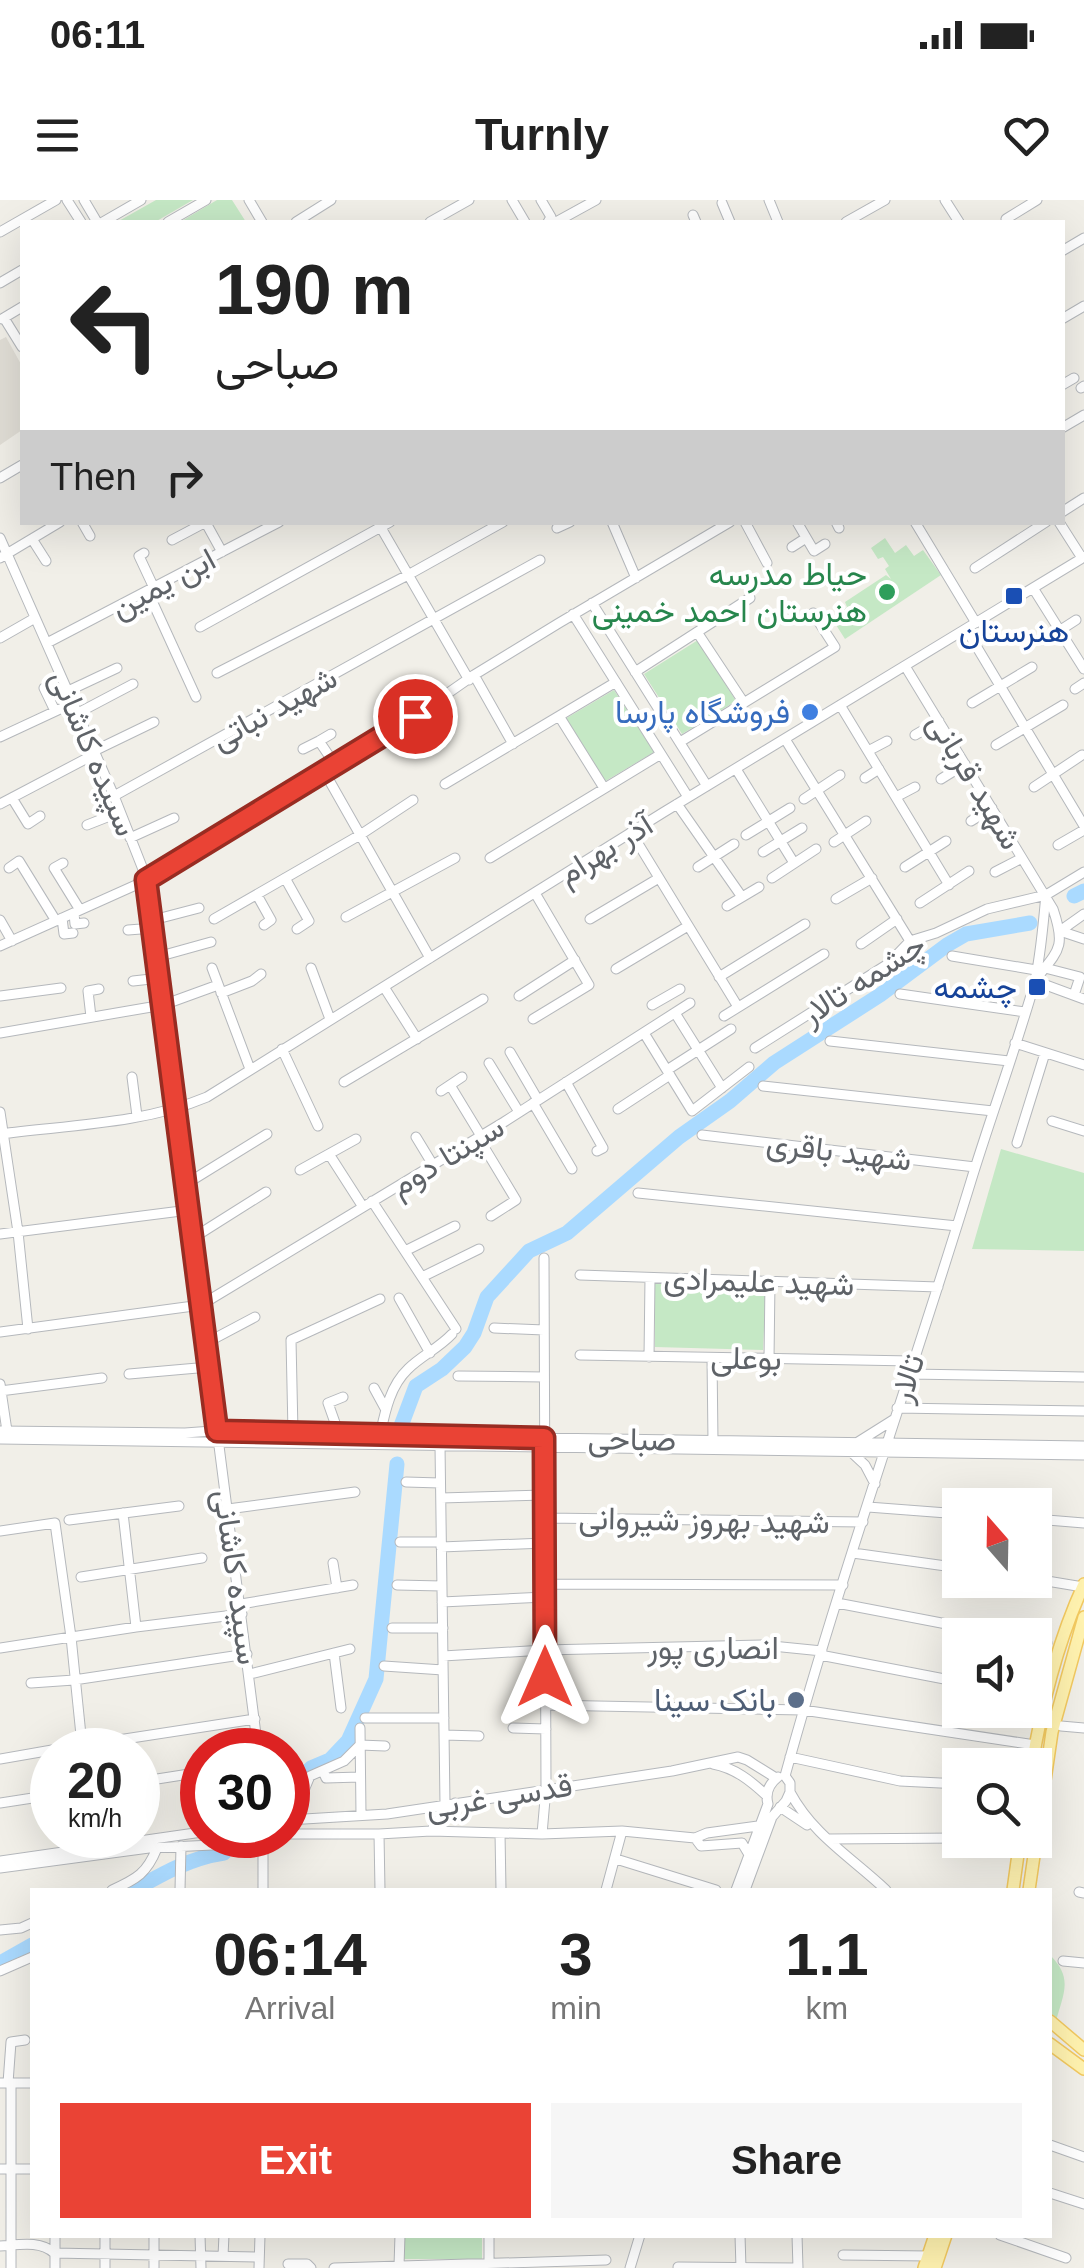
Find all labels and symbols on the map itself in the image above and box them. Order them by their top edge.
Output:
street label: ابن یمین [105,541,222,626]
place label: حیاط مدرسه هنرستان احمد خمینی [592,556,867,631]
marker: حیاط مدرسه هنرستان احمد خمینی [876,581,898,603]
marker: هنرستان [1003,585,1025,607]
place label: هنرستان [959,613,1069,651]
street label: شهید نباتی [205,659,344,759]
street label: سپیده کاشانی [39,665,145,843]
pin [373,674,458,759]
place label: فروشگاه پارسا [615,694,790,734]
marker: فروشگاه پارسا [799,701,821,723]
street label: شهید قربانی [919,706,1030,857]
street label: آذر بهرام [551,805,663,895]
street label: چشمه تالار [793,926,934,1036]
place label: چشمه [934,969,1017,1009]
marker: چشمه [1026,976,1048,998]
street label: سپنتا دوم [384,1108,512,1207]
street label: شهید باقری [764,1124,914,1180]
street label: شهید علیمرادی [663,1260,855,1304]
street label: بوعلی [710,1339,782,1379]
street label: تالار [882,1350,933,1408]
street label: صباحی [587,1420,677,1459]
street label: سپیده کاشانی [203,1487,267,1667]
north arrow [942,1488,1052,1598]
street label: شهید بهروز شیروانی [578,1500,830,1542]
position arrow [493,1625,597,1729]
street label: انصاری پور [646,1630,779,1670]
place label: بانک سینا [654,1682,776,1718]
marker: بانک سینا [785,1689,807,1711]
speed limit sign: 30 [180,1728,310,1858]
street label: قدسی غربی [423,1767,575,1827]

